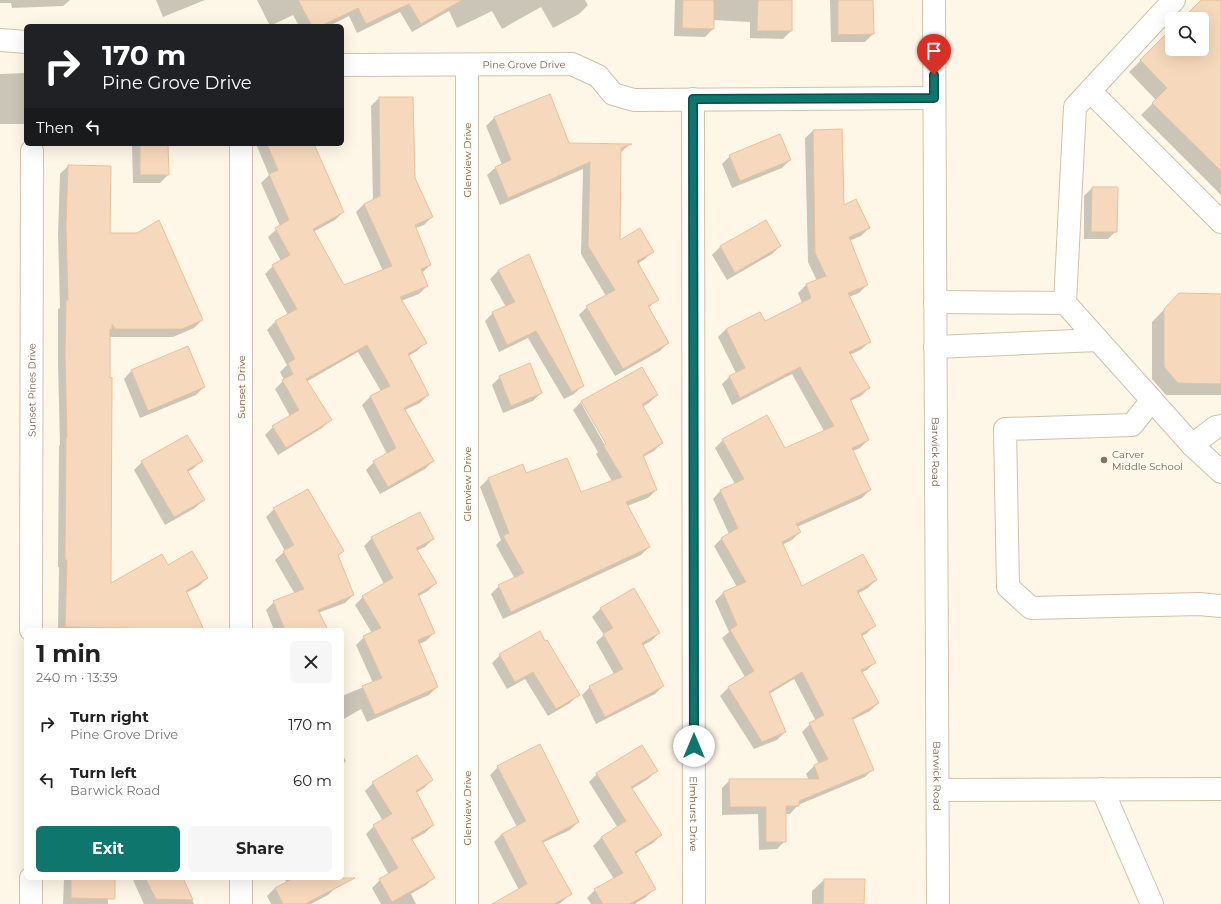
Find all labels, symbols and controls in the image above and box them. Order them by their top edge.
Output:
map controls [1165,12,1209,56]
button: search [1165,12,1209,56]
pin [917,34,951,75]
text: 170 m [102,38,186,72]
icon: right [36,40,88,92]
icon: arrive [923,40,945,62]
street label: Pine Grove Drive [482,58,566,71]
text: Pine Grove Drive [102,72,252,94]
icon: left [82,116,104,138]
text: Then [36,118,74,137]
street label: Glenview Drive [461,123,474,197]
street label: Sunset Pines Drive [25,343,39,437]
street label: Sunset Drive [235,355,248,419]
street label: Barwick Road [929,417,942,487]
street label: Glenview Drive [461,447,474,521]
place label: Carver Middle School [1112,448,1183,473]
marker: Carver Middle School [1099,455,1109,465]
text: 1 min [36,639,101,668]
button: close [290,641,332,683]
text: 240 m · 13:39 [36,669,118,685]
text: Turn right [70,707,149,726]
icon: right [36,713,58,735]
text: 170 m [288,715,332,734]
position arrow [673,725,715,767]
text: Pine Grove Drive [70,726,178,742]
street label: Barwick Road [930,741,944,811]
text: Turn left [70,763,137,782]
icon: left [36,769,58,791]
text: 60 m [293,771,332,790]
street label: Glenview Drive [461,771,474,845]
street label: Elmhurst Drive [687,776,700,852]
text: Barwick Road [70,782,160,798]
button: Exit [36,826,180,872]
button: Share [188,826,332,872]

